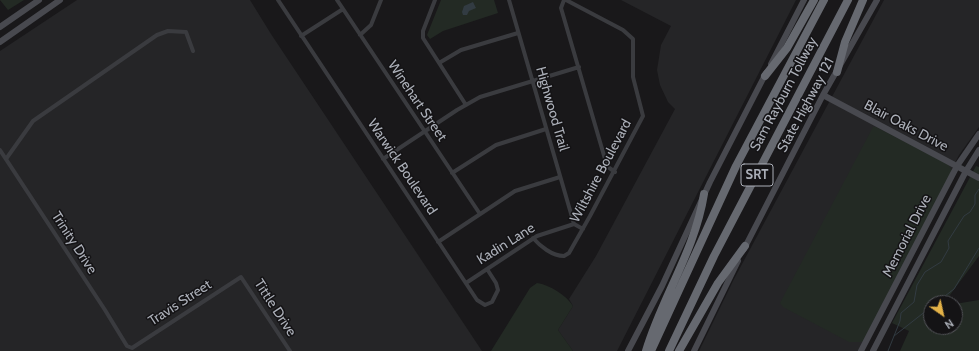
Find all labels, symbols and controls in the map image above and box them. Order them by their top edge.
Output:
street label: Sam Rayburn Tollway [747,34,821,154]
street label: State Highway 121 [774,55,838,155]
street label: Winehart Street [384,57,450,145]
street label: Highwood Trail [532,65,572,153]
street label: Blair Oaks Drive [861,97,951,155]
street label: Warwick Boulevard [364,116,440,218]
street label: Wiltshire Boulevard [567,117,635,225]
road number: SRT [741,164,773,186]
street label: Memorial Drive [879,192,935,280]
street label: Trinity Drive [48,209,100,277]
street label: Kadin Lane [474,220,538,268]
street label: Travis Street [145,276,215,330]
street label: Tittle Drive [250,276,300,340]
north arrow [923,295,963,335]
text: N [942,316,956,332]

